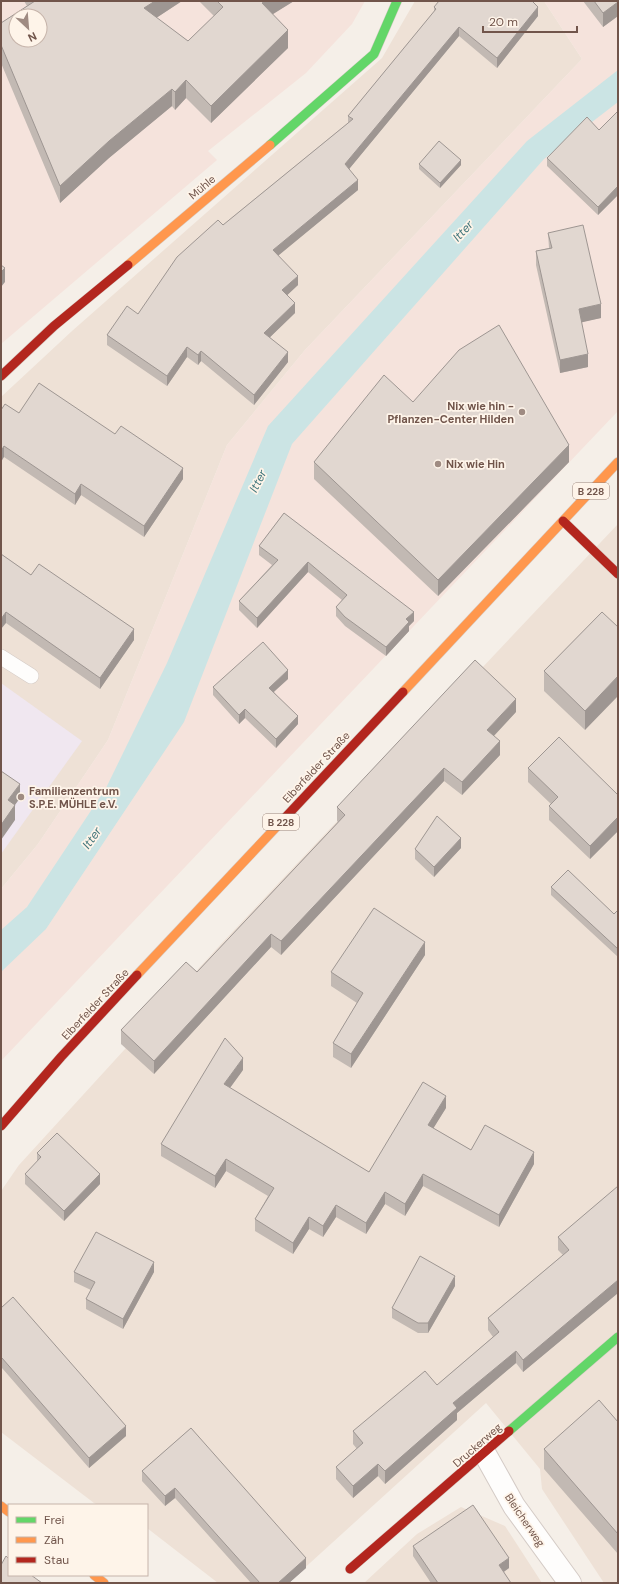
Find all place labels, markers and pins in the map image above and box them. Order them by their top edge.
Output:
place label: Nix wie hin - Pflanzen-Center Hilden [388,399,514,426]
marker: Nix wie hin - Pflanzen-Center Hilden [517,407,527,417]
place label: Nix wie Hin [446,457,505,471]
marker: Nix wie Hin [433,459,443,469]
place label: Familienzentrum S.P.E. MÜHLE e.V. [29,784,119,811]
marker: Familienzentrum S.P.E. MÜHLE e.V. [16,792,26,802]

